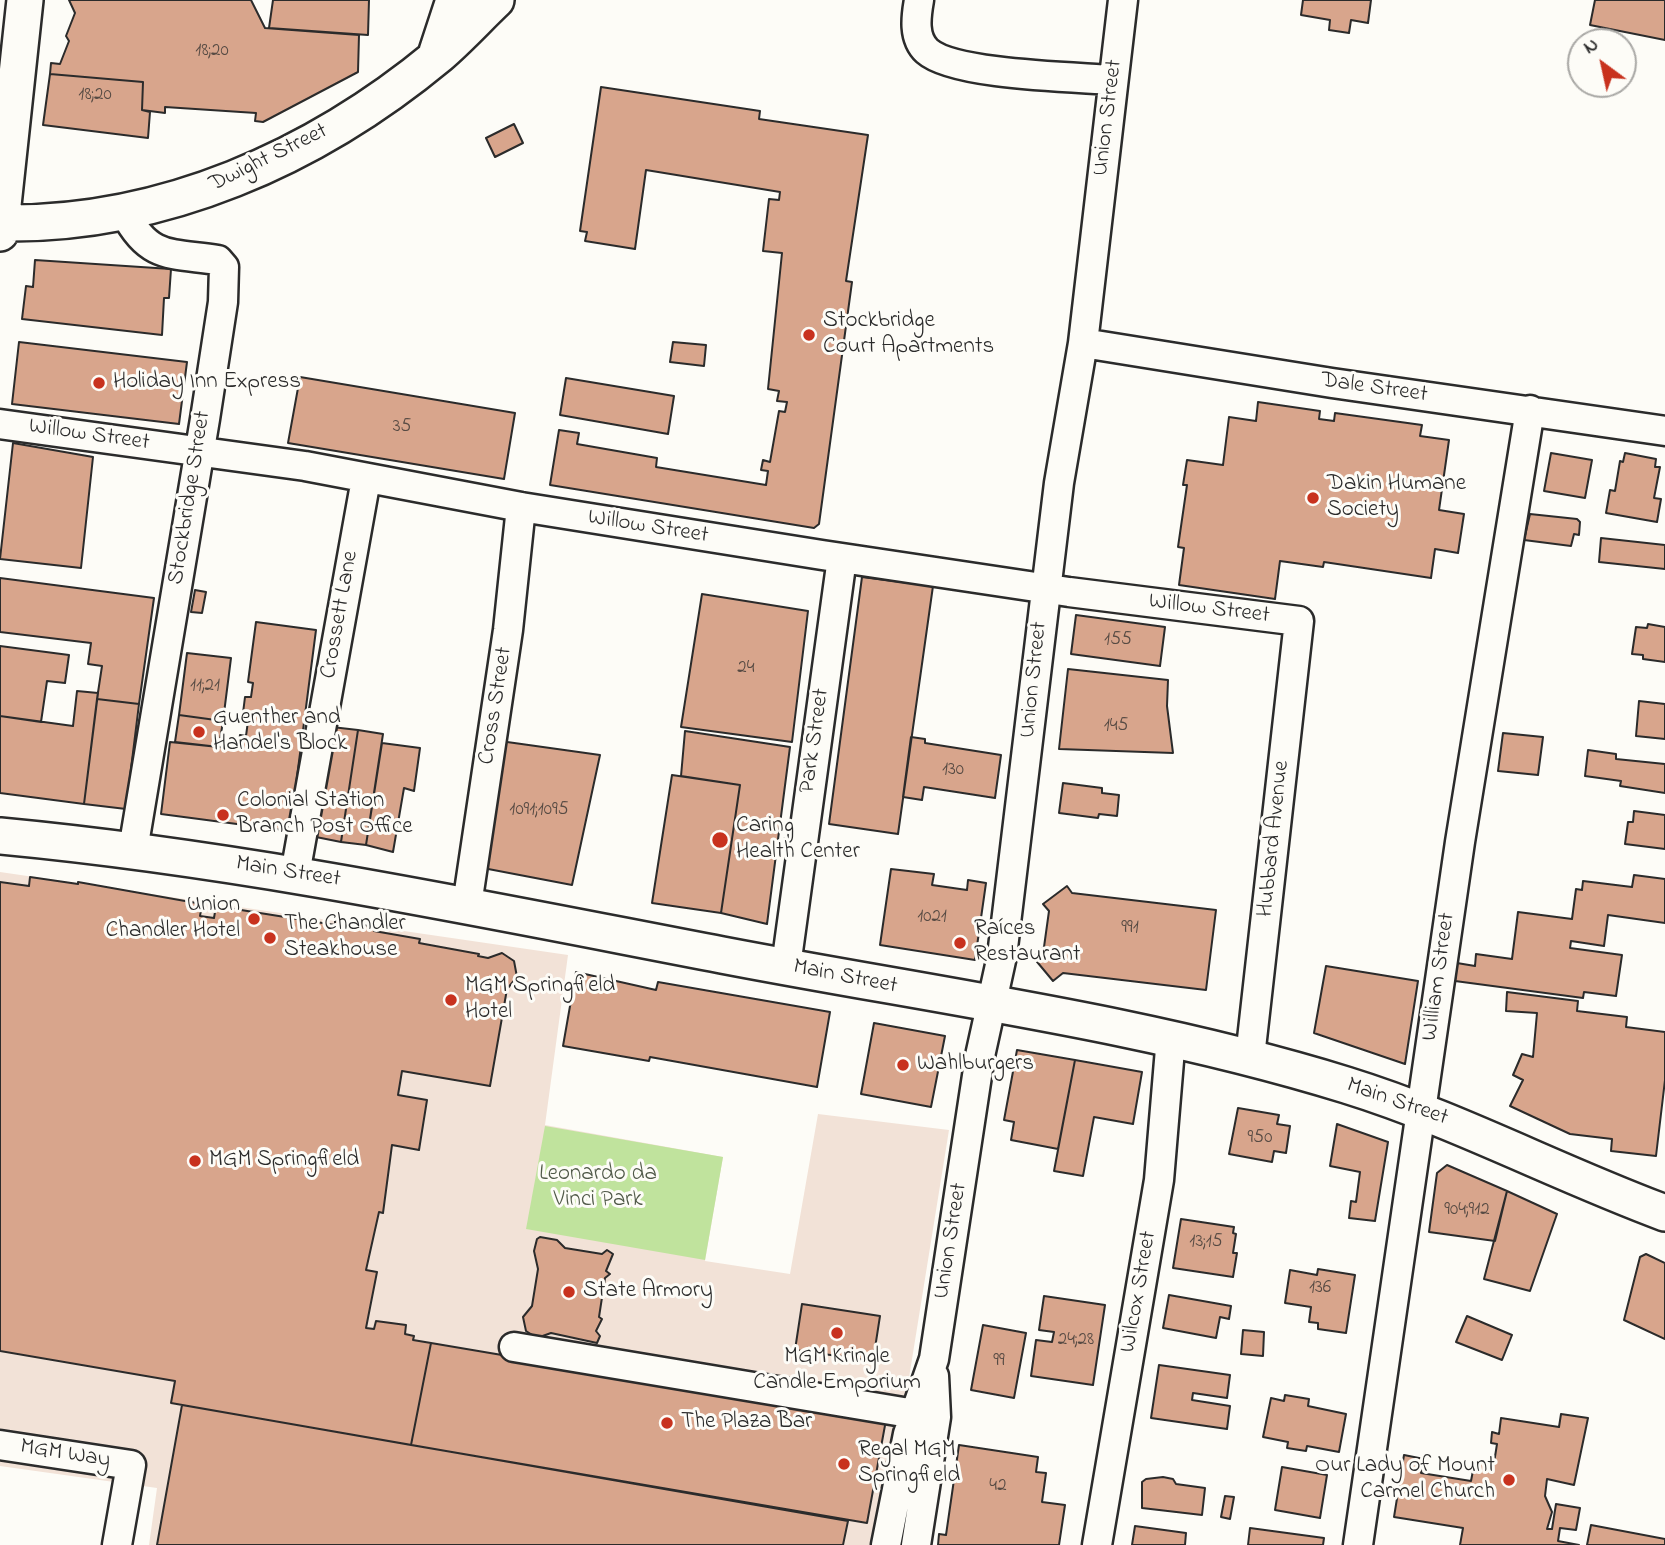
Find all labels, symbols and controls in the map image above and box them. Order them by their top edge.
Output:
north arrow [1567,28,1637,98]
text: N [1579,32,1604,61]
house number: 18;20 [195,41,229,63]
street label: Union Street [1088,58,1130,178]
house number: 18;20 [78,85,112,107]
street label: Dwight Street [205,119,333,199]
place label: Stockbridge Court Apartments [823,308,994,362]
marker: Stockbridge Court Apartments [801,327,817,343]
street label: Dale Street [1319,368,1429,410]
place label: Holiday Inn Express [113,369,301,397]
marker: Holiday Inn Express [91,375,107,391]
street label: Stockbridge Street [164,409,218,587]
street label: Willow Street [27,414,151,458]
house number: 35 [393,417,411,439]
place label: Dakin Humane Society [1327,471,1466,525]
marker: Dakin Humane Society [1305,490,1321,506]
street label: Willow Street [586,505,710,551]
street label: Crossett Lane [316,549,366,681]
street label: Willow Street [1147,589,1271,631]
street label: Union Street [1015,620,1055,740]
house number: 155 [1104,630,1132,652]
street label: Cross Street [474,645,520,767]
house number: 24 [737,658,755,680]
house number: 11;21 [190,676,220,698]
street label: Park Street [795,687,837,795]
place label: Guenther and Handel's Block [213,705,347,759]
house number: 145 [1104,716,1128,738]
marker: Guenther and Handel's Block [191,724,207,740]
street label: Hubbard Avenue [1253,759,1297,919]
house number: 130 [942,760,964,782]
place label: Colonial Station Branch Post Office [237,788,413,842]
house number: 1091;1095 [509,800,569,822]
marker: Colonial Station Branch Post Office [215,807,231,823]
place label: Caring Health Center [736,813,860,867]
marker: Caring Health Center [710,830,730,850]
street label: Main Street [234,851,342,895]
place label: Union Chandler Hotel [105,892,240,946]
house number: 1021 [917,907,947,929]
marker: Union Chandler Hotel [246,911,262,927]
place label: The Chandler Steakhouse [284,911,406,965]
street label: William Street [1417,911,1463,1043]
place label: Raíces Restaurant [974,916,1081,970]
house number: 991 [1121,918,1139,940]
marker: The Chandler Steakhouse [262,930,278,946]
marker: Raíces Restaurant [952,935,968,951]
street label: Main Street [791,954,899,1002]
place label: MGM Springfield Hotel [465,973,615,1027]
marker: MGM Springfield Hotel [443,992,459,1008]
place label: Wahlburgers [917,1051,1034,1079]
marker: Wahlburgers [895,1057,911,1073]
street label: Main Street [1343,1073,1451,1133]
house number: 950 [1248,1128,1272,1150]
place label: MGM Springfield [209,1147,359,1175]
marker: MGM Springfield [187,1153,203,1169]
park label: Leonardo da Vinci Park [539,1161,657,1215]
street label: Union Street [929,1181,975,1301]
house number: 904;912 [1444,1200,1490,1222]
street label: Wilcox Street [1116,1229,1164,1355]
house number: 13;15 [1189,1232,1223,1254]
place label: State Armory [583,1278,713,1306]
house number: 136 [1309,1278,1331,1300]
marker: State Armory [561,1284,577,1300]
marker: MGM Kringle Candle Emporium [829,1325,845,1341]
house number: 24;28 [1058,1330,1094,1352]
place label: MGM Kringle Candle Emporium [753,1344,921,1398]
house number: 99 [993,1351,1005,1373]
place label: The Plaza Bar [681,1409,812,1437]
marker: The Plaza Bar [659,1415,675,1431]
street label: MGM Way [18,1434,112,1476]
place label: Regal MGM Springfield [858,1437,960,1491]
place label: Our Lady of Mount Carmel Church [1315,1453,1495,1507]
marker: Regal MGM Springfield [836,1456,852,1472]
marker: Our Lady of Mount Carmel Church [1501,1472,1517,1488]
house number: 42 [989,1476,1007,1498]

